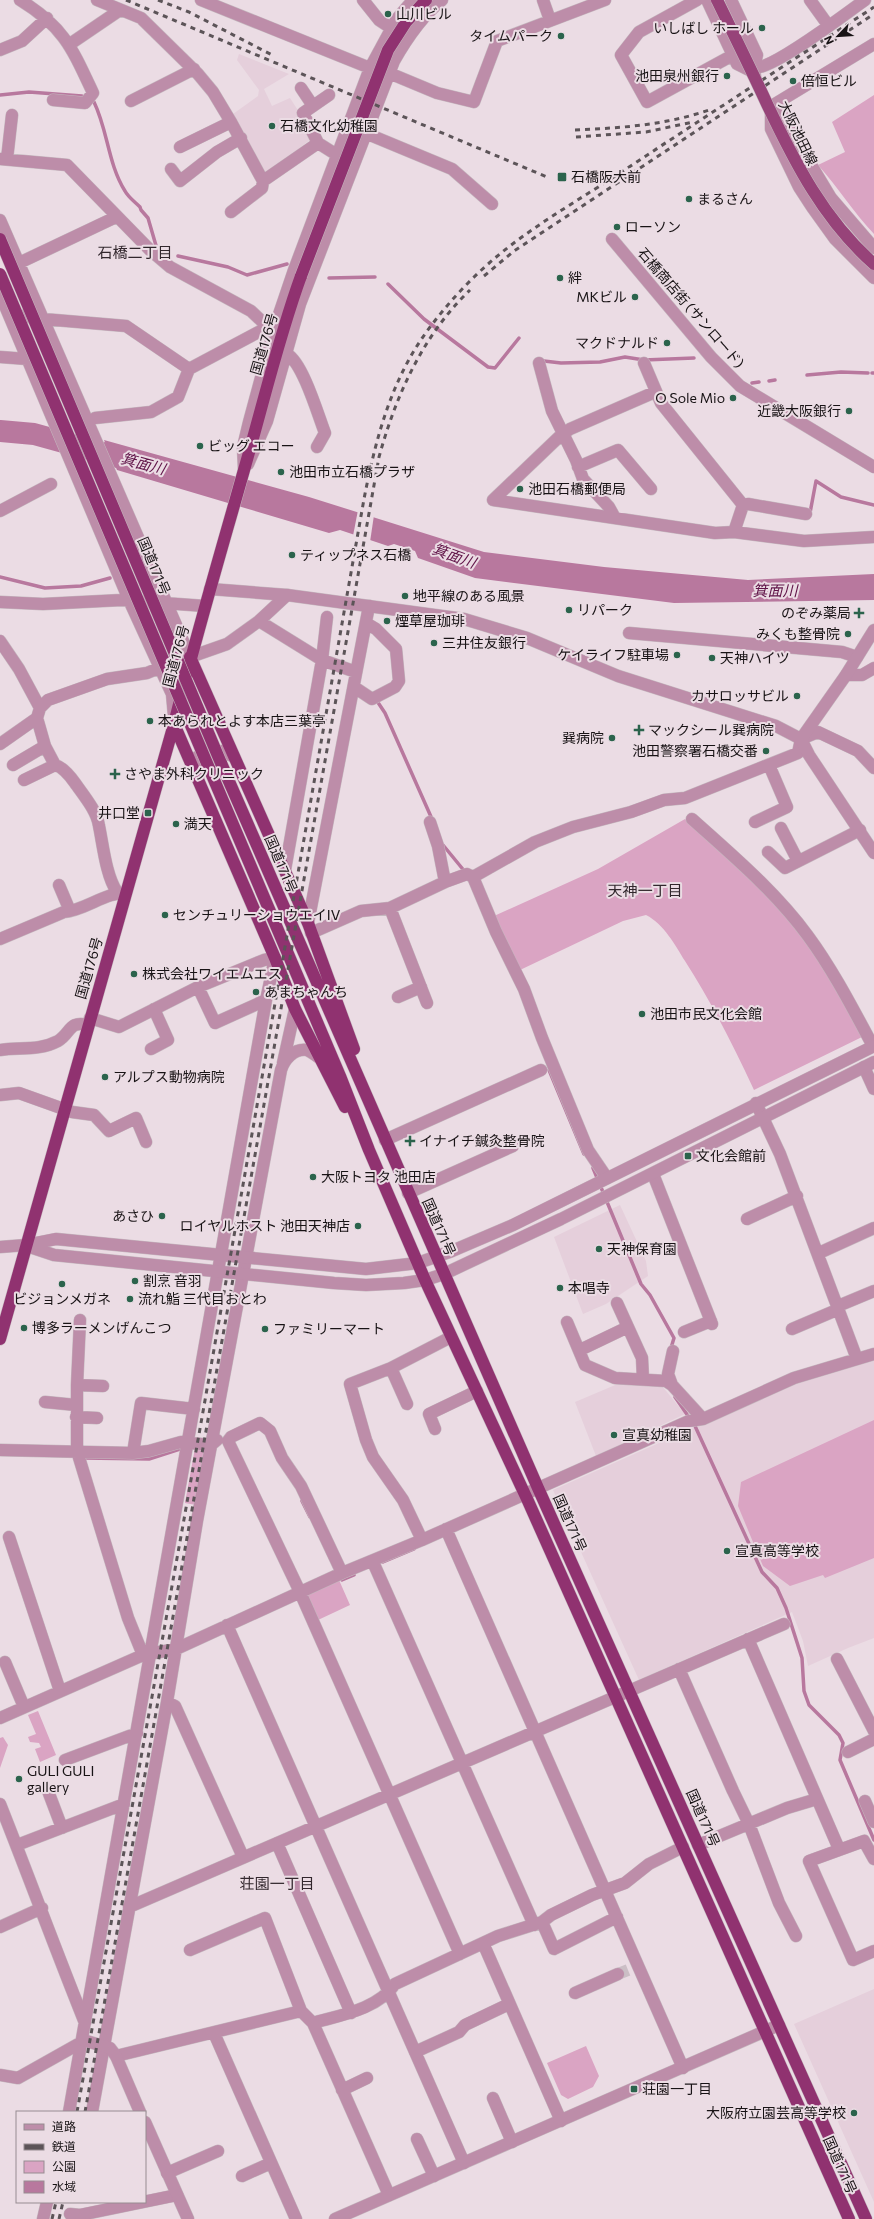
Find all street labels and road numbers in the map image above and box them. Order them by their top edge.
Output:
street label: 大阪池田線 [775,98,821,168]
street label: 石橋商店街 (サンロード) [635,244,748,371]
street label: 国道176号 [247,311,280,377]
street label: 国道171号 [135,534,174,597]
street label: 国道176号 [159,623,192,689]
street label: 国道171号 [262,832,301,895]
street label: 国道176号 [72,935,105,1001]
street label: 国道171号 [419,1195,460,1258]
street label: 国道171号 [550,1491,591,1554]
street label: 国道171号 [683,1786,724,1849]
street label: 国道171号 [820,2133,861,2196]

